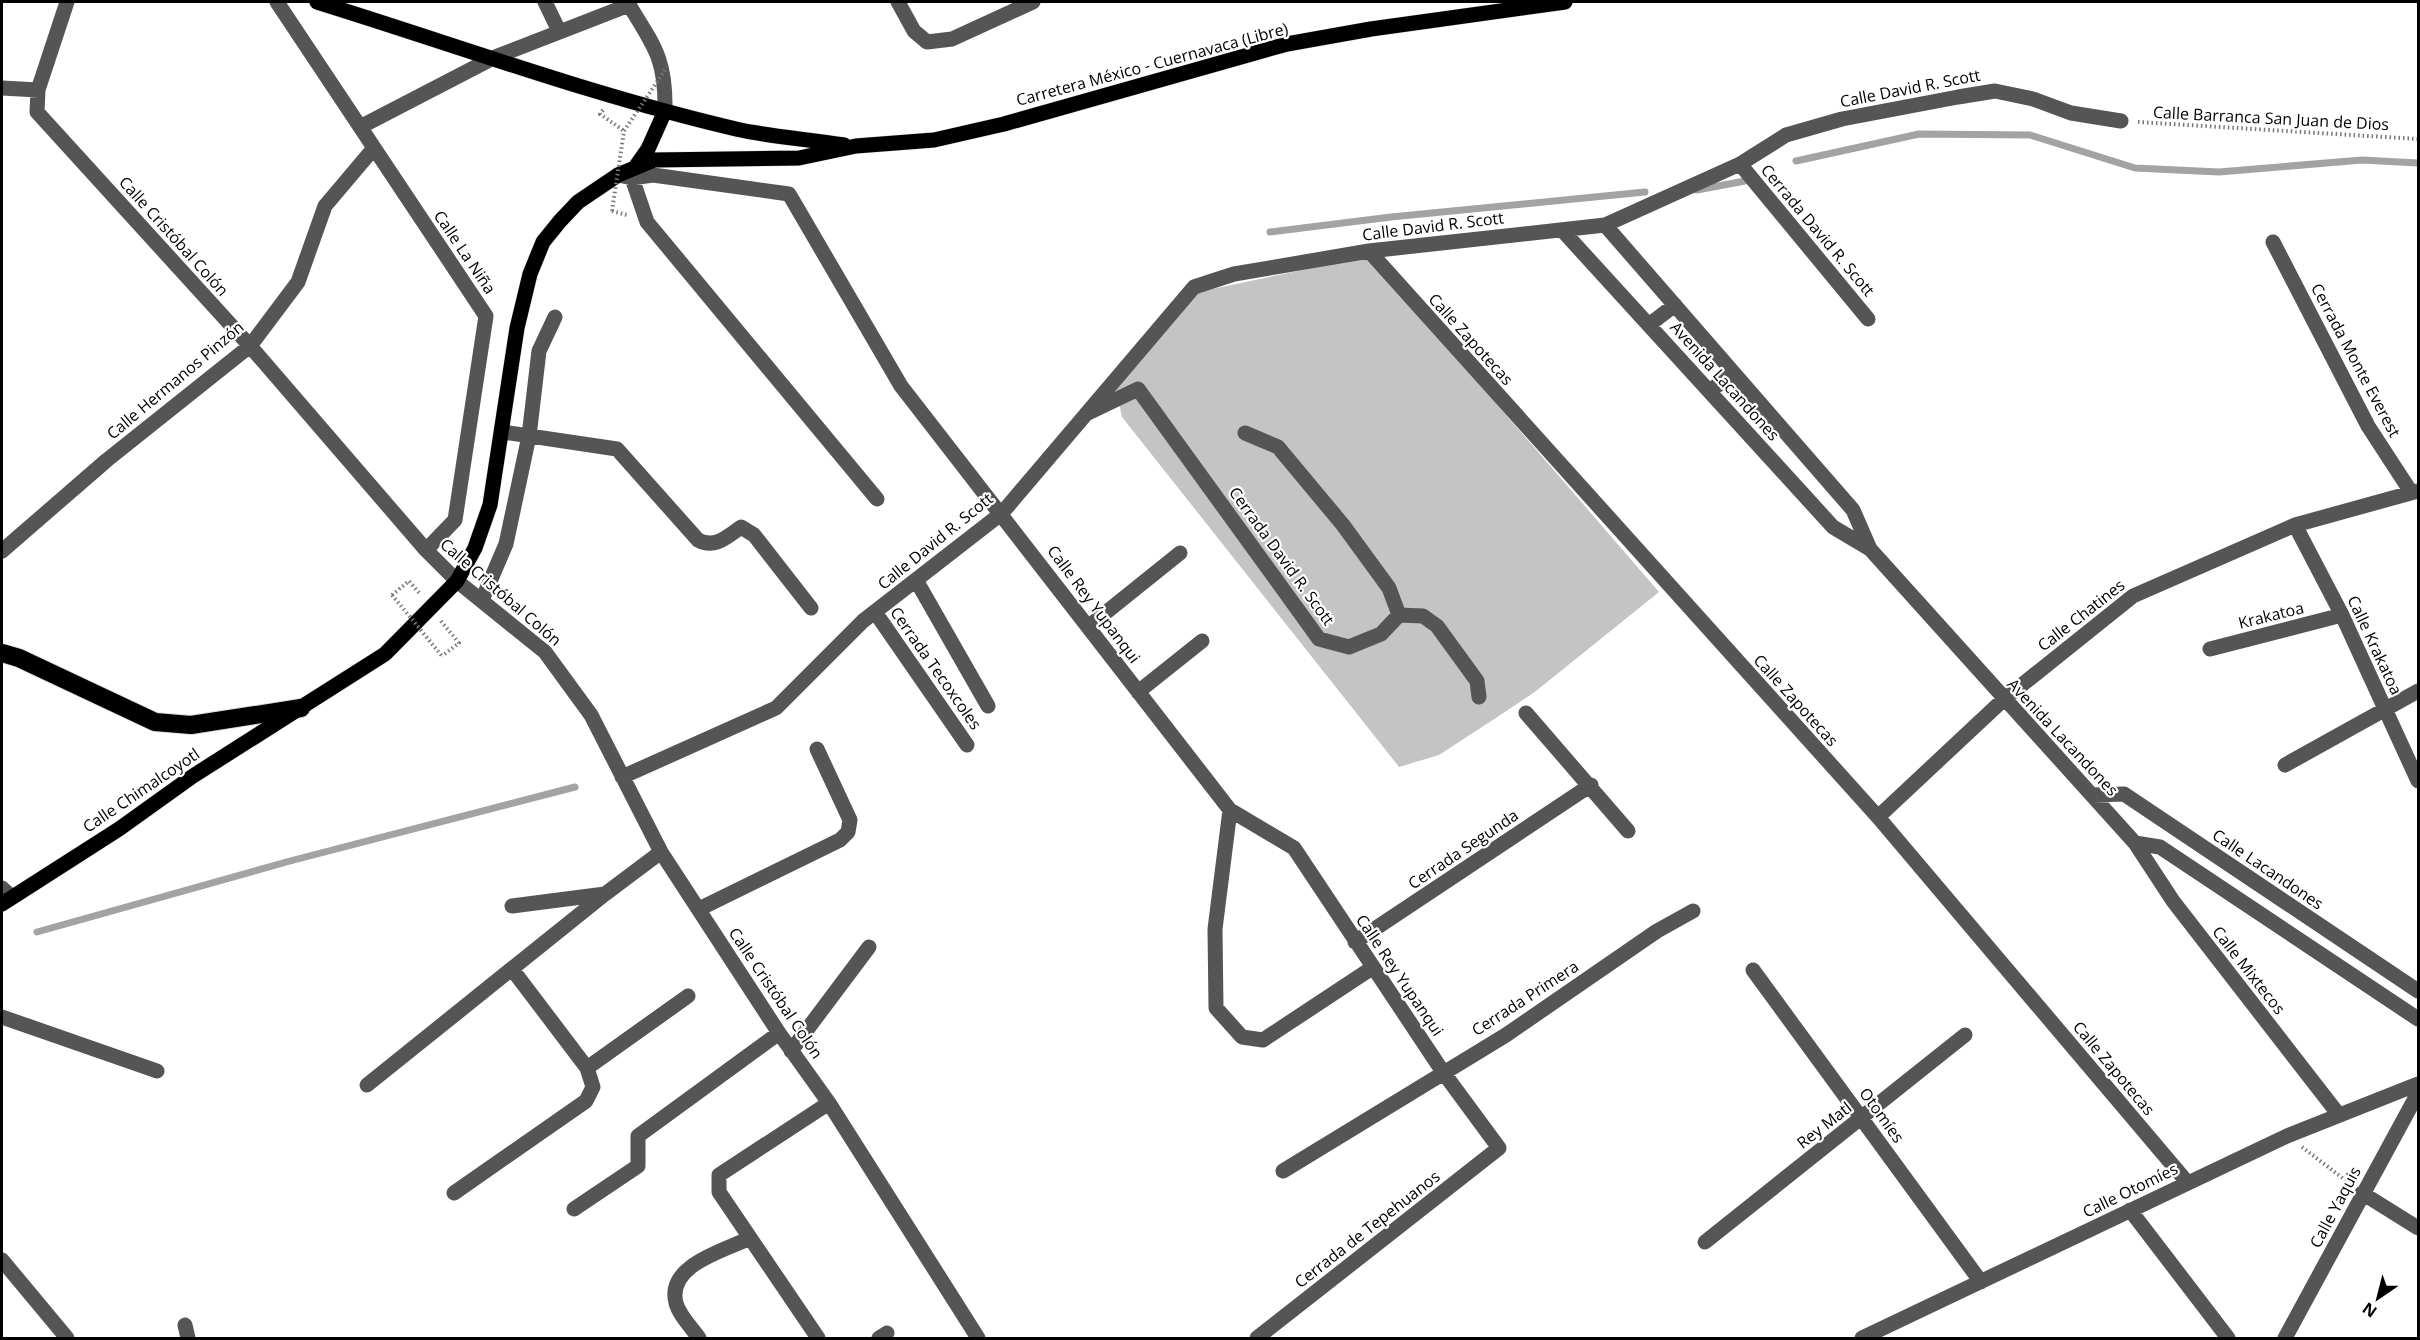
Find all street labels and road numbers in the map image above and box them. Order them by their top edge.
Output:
street label: Carretera México - Cuernavaca (Libre) [1014,17,1291,111]
street label: Calle David R. Scott [1838,64,1982,112]
street label: Calle Barranca San Juan de Dios [2152,101,2390,135]
street label: Cerrada David R. Scott [1756,159,1880,301]
street label: Calle Cristóbal Colón [114,171,234,301]
street label: Calle La Niña [429,206,501,298]
street label: Calle David R. Scott [1361,206,1505,246]
street label: Cerrada Monte Everest [2306,279,2406,441]
street label: Calle Zapotecas [1424,288,1518,390]
street label: Calle Hermanos Pinzón [102,316,248,444]
street label: Avenida Lacandones [1666,317,1784,445]
street label: Cerrada David R. Scott [1224,482,1340,630]
street label: Calle David R. Scott [873,487,997,594]
street label: Calle Cristóbal Colón [436,533,566,651]
street label: Calle Rey Yupanqui [1042,541,1146,667]
street label: Calle Chatines [2033,574,2129,656]
street label: Calle Krakatoa [2342,592,2408,698]
street label: Krakatoa [2236,596,2306,634]
street label: Cerrada Tecoxcoles [885,602,987,734]
street label: Calle Zapotecas [1749,649,1843,751]
street label: Avenida Lacandones [2003,673,2123,801]
street label: Calle Chimalcoyotl [78,743,204,837]
street label: Cerrada Segunda [1404,804,1522,894]
street label: Calle Lacandones [2208,824,2328,914]
street label: Calle Rey Yupanqui [1351,910,1449,1040]
street label: Calle Mixtecos [2208,921,2290,1019]
street label: Calle Cristóbal Colón [724,923,828,1063]
street label: Cerrada Primera [1467,955,1583,1041]
street label: Calle Zapotecas [2068,1016,2160,1120]
street label: Otomíes [1855,1083,1909,1147]
street label: Rey Matl [1792,1097,1856,1153]
street label: Calle Otomíes [2079,1157,2181,1223]
street label: Calle Yaquis [2304,1162,2366,1252]
street label: Cerrada de Tepehuanos [1290,1165,1444,1293]

